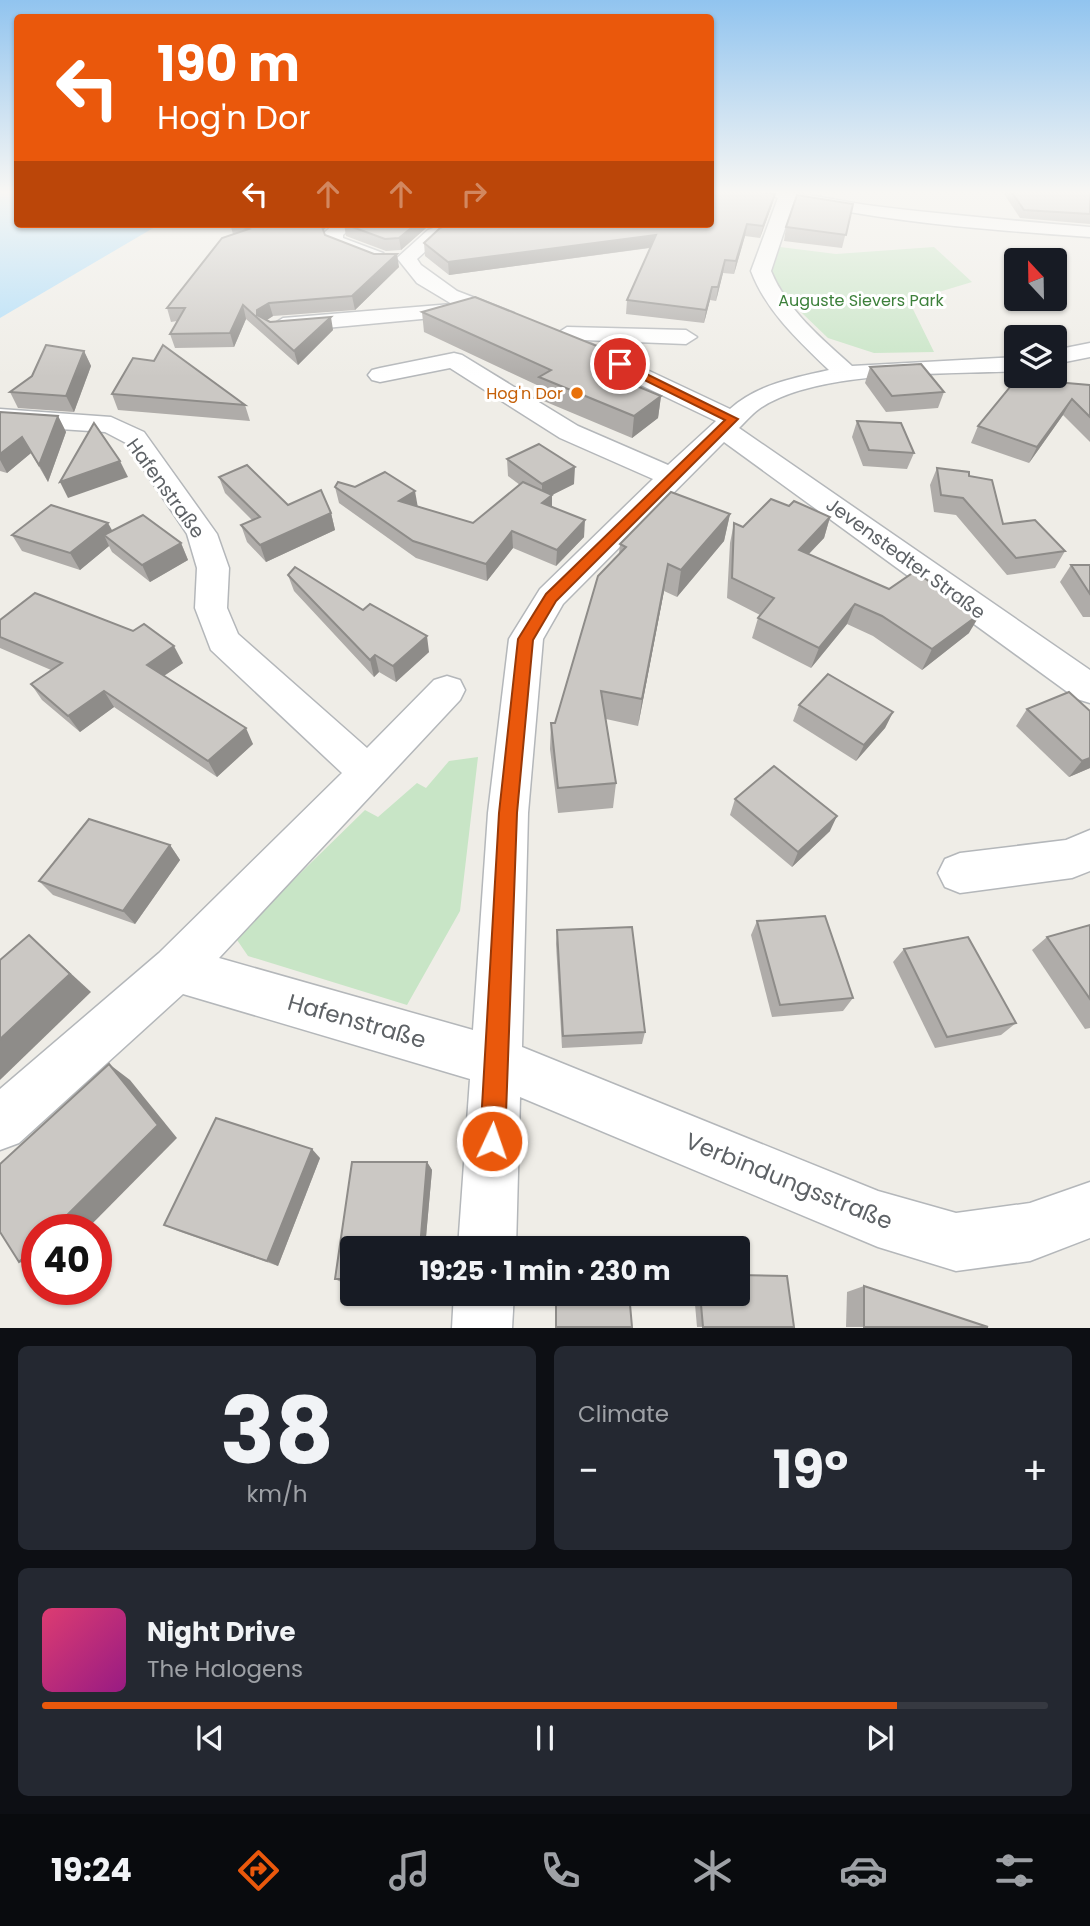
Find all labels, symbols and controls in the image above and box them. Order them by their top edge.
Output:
text: 190 m [157,30,300,98]
icon: left [42,42,133,133]
text: Hog'n Dor [157,95,310,140]
icon: left [236,175,274,213]
icon: ahead [309,175,347,213]
icon: ahead [382,175,420,213]
icon: right [455,175,493,213]
north arrow [1004,248,1068,312]
map controls [1004,248,1067,388]
park label: Auguste Sievers Park [778,289,944,312]
button: layers [1004,325,1067,388]
pin [590,334,650,394]
icon: arrive [601,345,639,383]
place label: Hog'n Dor [486,382,563,405]
marker: Hog'n Dor [569,385,585,401]
street label: Hafenstraße [120,433,211,544]
street label: Jevenstedter Straße [820,491,991,626]
street label: Hafenstraße [284,986,430,1056]
position arrow [455,1104,529,1178]
street label: Verbindungsstraße [680,1125,898,1237]
speed limit sign: 40 [21,1214,112,1305]
text: 19:25 · 1 min · 230 m [419,1253,671,1289]
text: 38 [220,1367,334,1495]
text: Climate [578,1398,669,1430]
text: 19° [773,1433,848,1506]
text: − [578,1444,599,1497]
text: + [1022,1444,1048,1497]
text: km/h [246,1478,308,1510]
text: Night Drive [147,1614,295,1650]
text: The Halogens [147,1653,303,1685]
icon: previous [191,1719,229,1757]
icon: pause [526,1719,564,1757]
icon: next [861,1719,899,1757]
icon: directions [234,1846,283,1895]
icon: music [385,1846,434,1895]
icon: phone [536,1846,585,1895]
icon: climate [688,1846,737,1895]
icon: car [839,1846,888,1895]
icon: filters [990,1846,1039,1895]
text: 19:24 [51,1847,132,1892]

